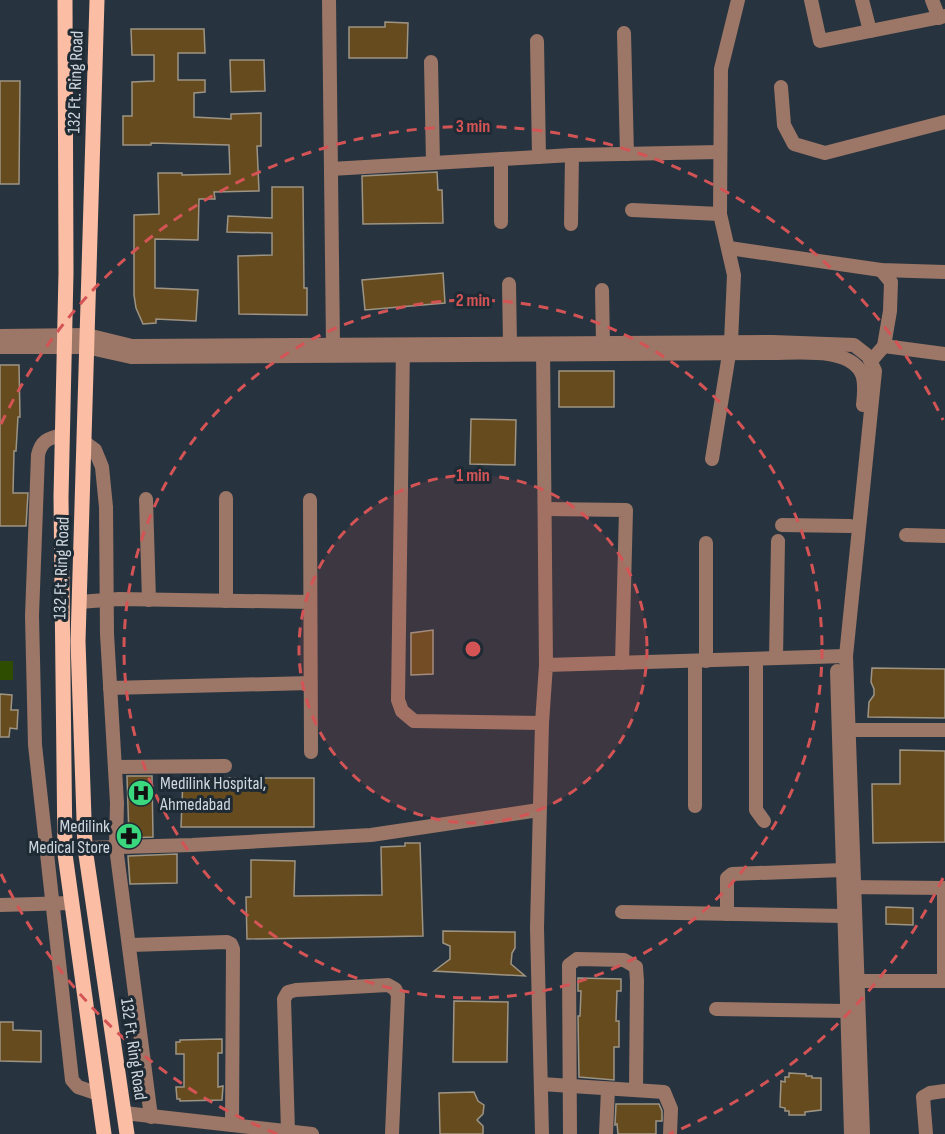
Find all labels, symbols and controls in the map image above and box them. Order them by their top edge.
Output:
street label: 132 Ft. Ring Road [63,30,88,134]
text: 3 min [456,116,490,137]
text: 2 min [456,290,490,311]
text: 1 min [456,465,490,486]
street label: 132 Ft. Ring Road [49,516,74,620]
centre of rings [463,639,483,659]
place label: Medilink Hospital, Ahmedabad [159,773,266,815]
hospital icon: Medilink Hospital, Ahmedabad [126,778,156,808]
place label: Medilink Medical Store [28,816,110,858]
pharmacy icon: Medilink Medical Store [114,821,144,851]
street label: 132 Ft. Ring Road [116,997,151,1101]

